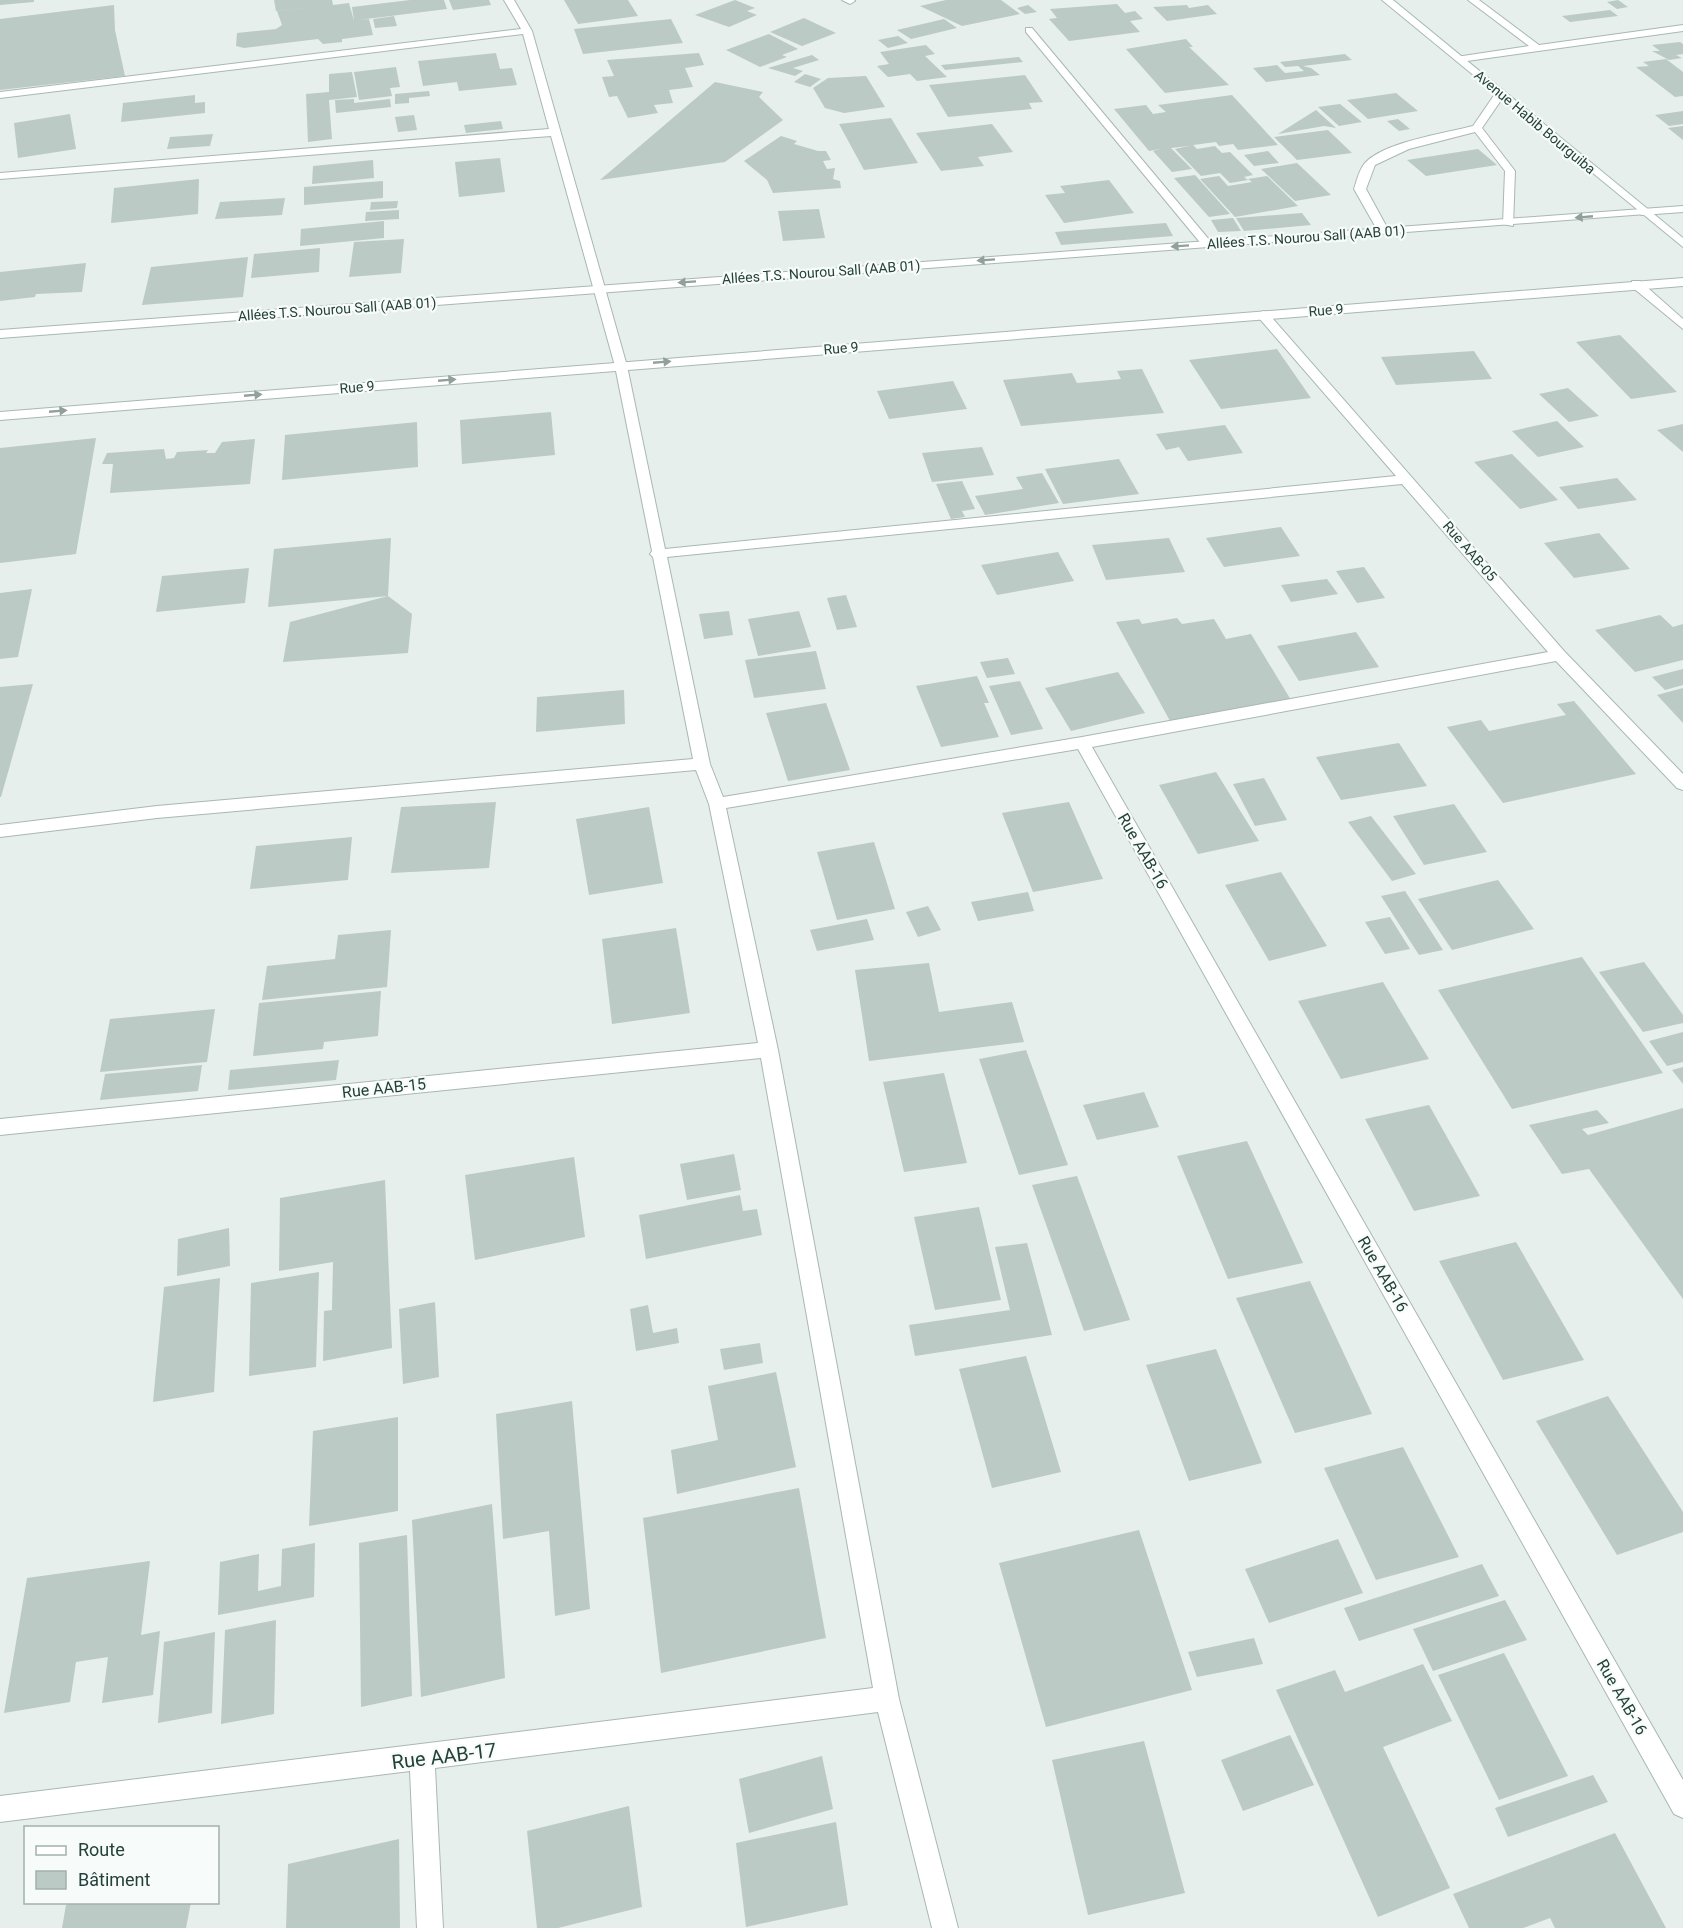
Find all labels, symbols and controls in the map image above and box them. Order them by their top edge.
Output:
street label: Avenue Habib Bourguiba [1471,67,1599,177]
one-way arrow [1575,212,1594,222]
street label: Allées T.S. Nourou Sall (AAB 01) [1206,222,1406,253]
one-way arrow [1171,241,1190,250]
one-way arrow [976,255,995,265]
street label: Allées T.S. Nourou Sall (AAB 01) [721,257,921,288]
one-way arrow [677,278,696,287]
street label: Allées T.S. Nourou Sall (AAB 01) [237,294,437,325]
street label: Rue 9 [1308,301,1344,319]
street label: Rue 9 [823,339,859,357]
one-way arrow [653,357,672,367]
one-way arrow [438,375,457,384]
street label: Rue 9 [339,378,375,396]
one-way arrow [243,391,262,400]
one-way arrow [49,406,68,416]
street label: Rue AAB-05 [1440,518,1500,584]
street label: Rue AAB-16 [1114,810,1172,892]
street label: Rue AAB-15 [341,1074,427,1102]
street label: Rue AAB-16 [1354,1233,1412,1315]
street label: Rue AAB-16 [1593,1656,1651,1738]
street label: Rue AAB-17 [390,1738,498,1774]
legend [24,1826,219,1904]
text: Route [78,1839,125,1860]
text: Bâtiment [78,1869,151,1890]

